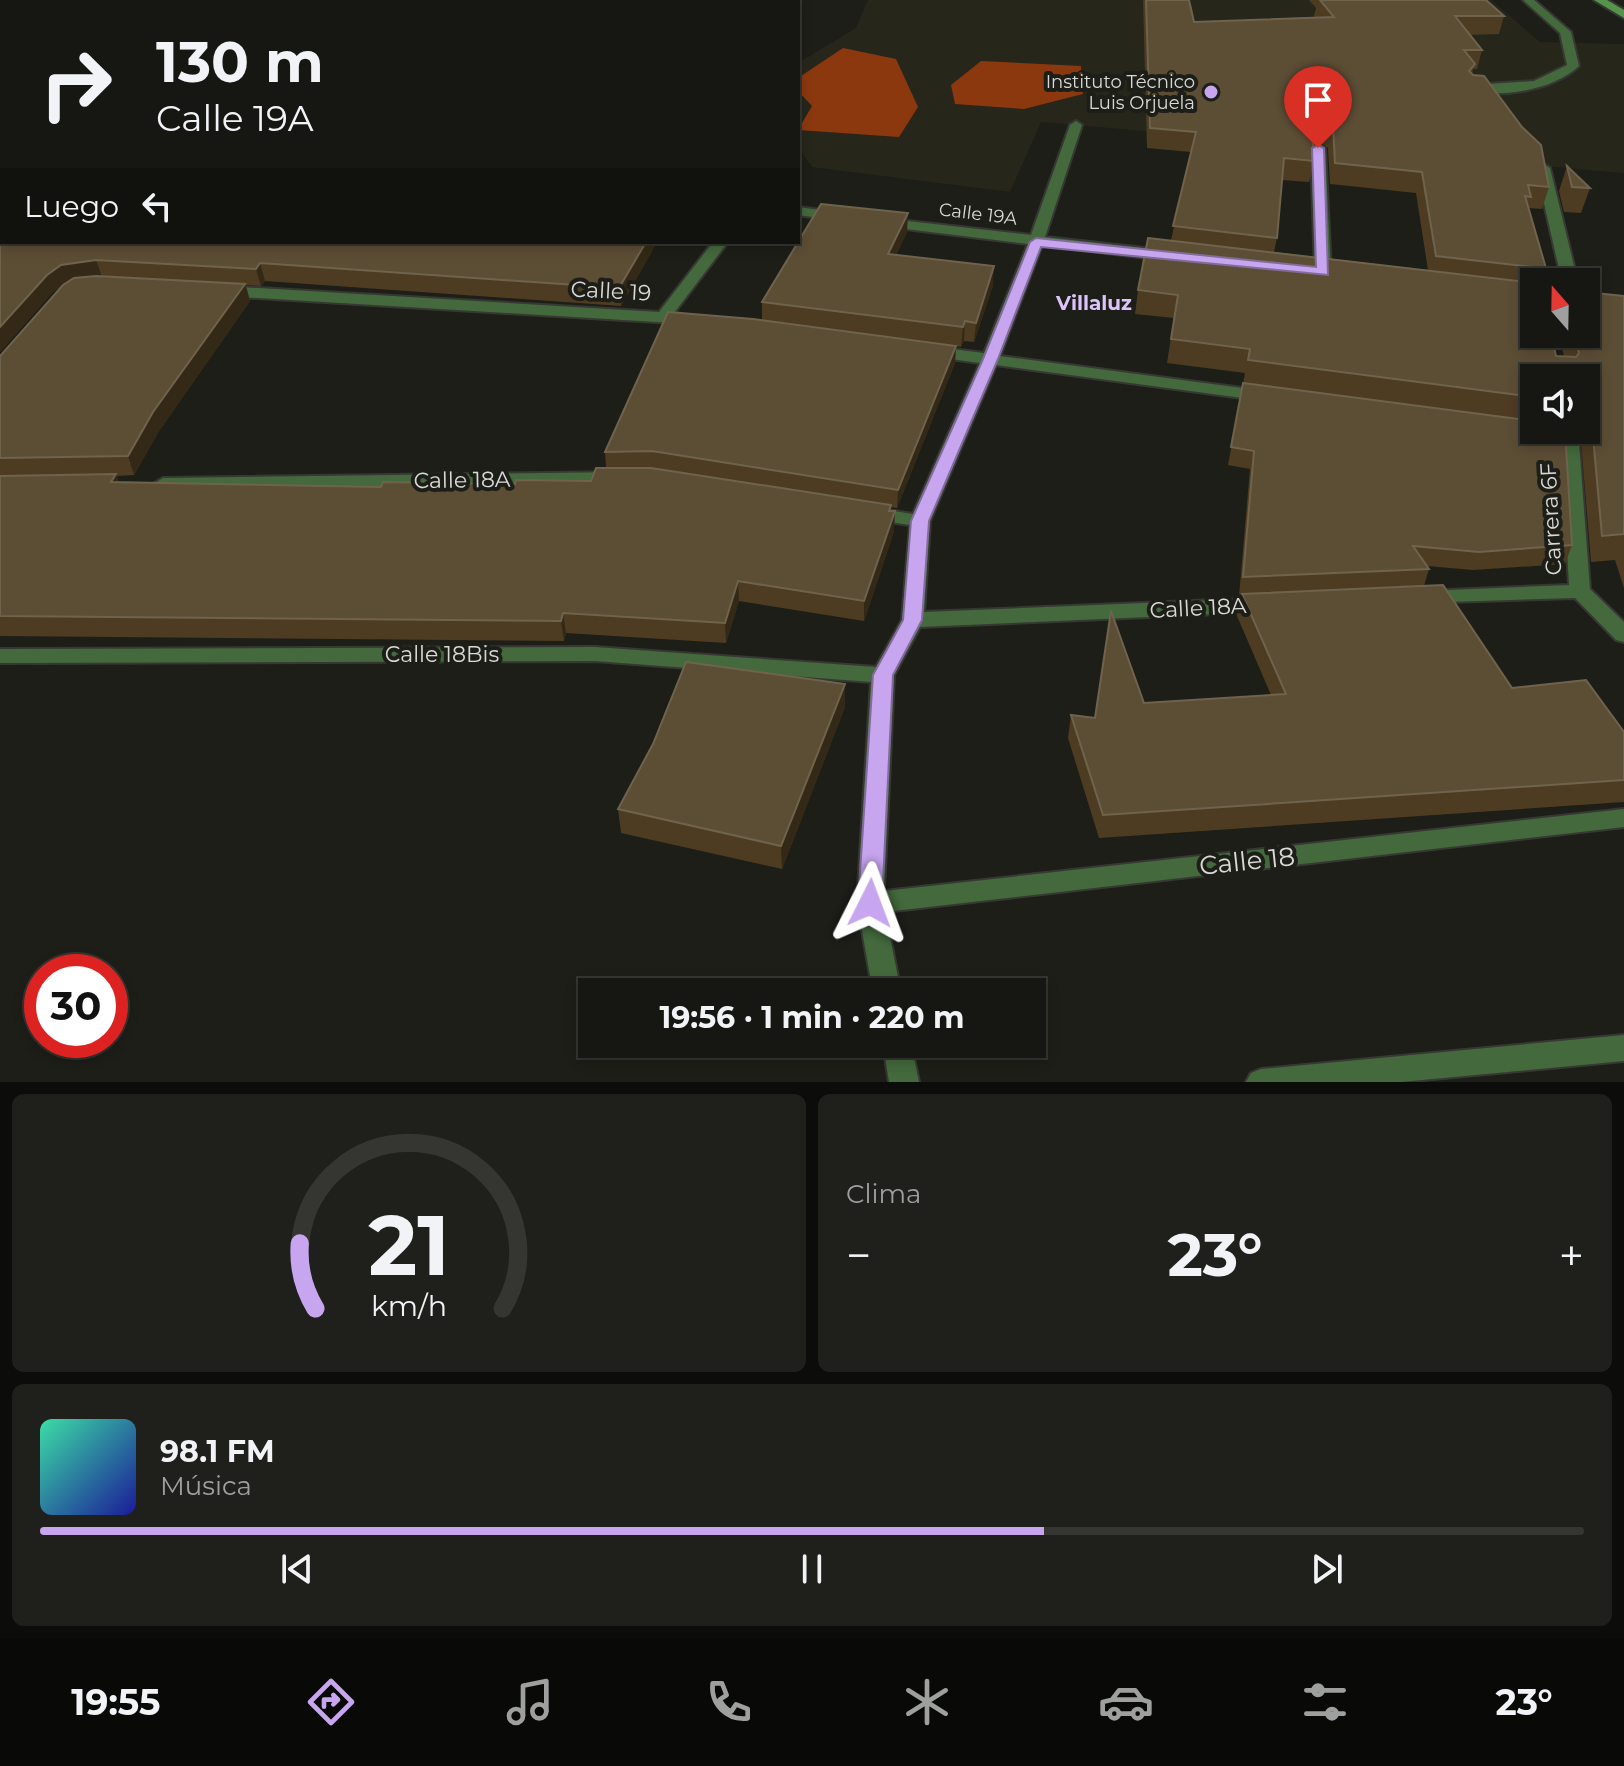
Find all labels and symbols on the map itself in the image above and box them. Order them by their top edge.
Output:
pin [1284,66,1352,148]
place label: Instituto Técnico Luis Orjuela [1046,71,1195,114]
marker: Instituto Técnico Luis Orjuela [1202,83,1220,101]
street label: Calle 19A [938,198,1019,230]
north arrow [1520,268,1600,348]
street label: Calle 19 [570,275,652,307]
district label: Villaluz [1055,291,1132,315]
street label: Carrera 6F [1535,462,1567,576]
street label: Calle 18A [413,466,511,494]
street label: Calle 18A [1149,592,1247,624]
street label: Calle 18Bis [385,641,500,668]
street label: Calle 18 [1198,840,1296,882]
position arrow [828,861,912,945]
speed limit sign: 30 [24,954,128,1058]

